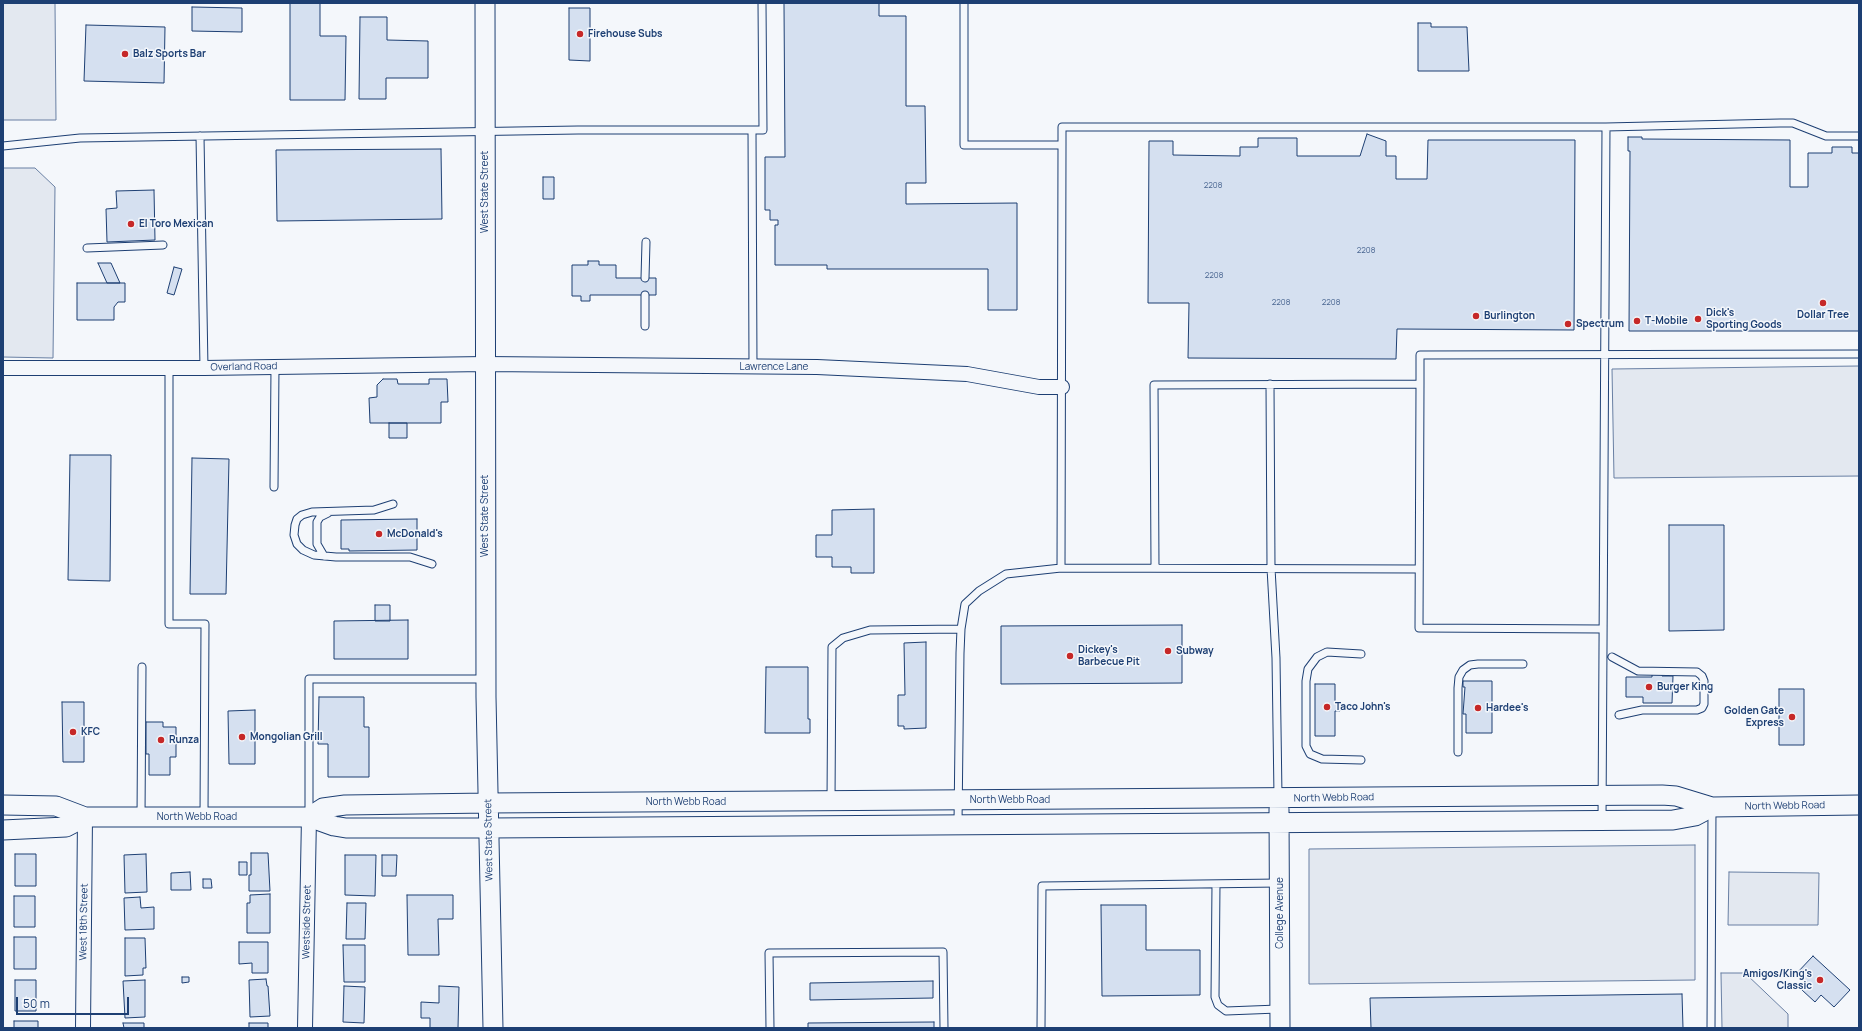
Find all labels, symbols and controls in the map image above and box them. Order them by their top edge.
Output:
place label: Firehouse Subs [588,28,662,40]
marker: Firehouse Subs [575,29,585,39]
place label: Balz Sports Bar [133,48,206,60]
marker: Balz Sports Bar [120,49,130,59]
street label: West State Street [479,151,491,233]
house number: 2208 [1204,181,1222,191]
place label: El Toro Mexican [139,218,214,230]
marker: El Toro Mexican [126,219,136,229]
house number: 2208 [1357,246,1375,256]
house number: 2208 [1205,271,1223,281]
house number: 2208 [1272,298,1290,308]
house number: 2208 [1322,298,1340,308]
marker: Dollar Tree [1818,298,1828,308]
place label: Dick's Sporting Goods [1706,307,1782,330]
place label: Dollar Tree [1797,309,1849,321]
place label: Burlington [1484,310,1535,322]
marker: Burlington [1471,311,1481,321]
marker: Dick's Sporting Goods [1693,314,1703,324]
place label: T-Mobile [1645,315,1688,327]
marker: T-Mobile [1632,316,1642,326]
place label: Spectrum [1576,318,1624,330]
marker: Spectrum [1563,319,1573,329]
street label: Overland Road [210,360,278,374]
street label: Lawrence Lane [740,361,808,373]
street label: West State Street [479,475,491,557]
place label: McDonald's [387,528,443,540]
marker: McDonald's [374,529,384,539]
place label: Dickey's Barbecue Pit [1078,644,1140,668]
place label: Subway [1176,645,1214,657]
marker: Subway [1163,646,1173,656]
marker: Dickey's Barbecue Pit [1065,651,1075,661]
place label: Burger King [1657,681,1713,693]
marker: Burger King [1644,682,1654,692]
place label: Taco John's [1335,701,1390,713]
marker: Taco John's [1322,702,1332,712]
place label: Hardee's [1486,702,1528,714]
marker: Hardee's [1473,703,1483,713]
place label: Golden Gate Express [1724,705,1784,728]
marker: Golden Gate Express [1787,712,1797,722]
place label: KFC [81,726,100,738]
marker: KFC [68,727,78,737]
place label: Mongolian Grill [250,731,323,743]
marker: Mongolian Grill [237,732,247,742]
place label: Runza [169,734,199,746]
marker: Runza [156,735,166,745]
street label: North Webb Road [1294,791,1374,805]
street label: North Webb Road [970,794,1050,806]
street label: North Webb Road [646,796,726,808]
street label: West State Street [482,799,496,881]
street label: North Webb Road [1745,799,1825,813]
street label: North Webb Road [157,811,237,823]
street label: College Avenue [1274,877,1286,949]
street label: West 18th Street [77,883,91,961]
street label: Westside Street [300,885,314,959]
place label: Amigos/King's Classic [1743,968,1812,992]
marker: Amigos/King's Classic [1815,975,1825,985]
scale bar [18,989,131,1015]
text: 50 m [23,995,50,1012]

